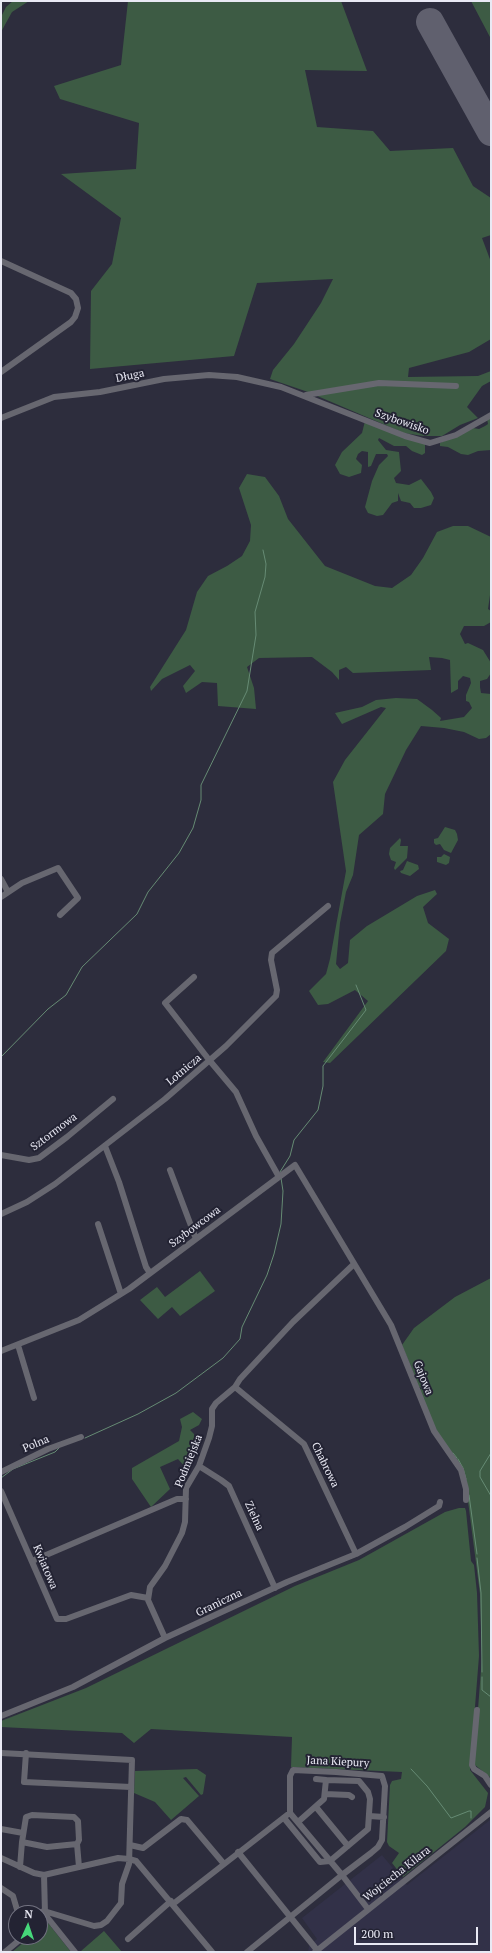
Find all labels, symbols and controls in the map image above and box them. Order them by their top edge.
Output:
street label: Długa [114,367,146,385]
street label: Szybowisko [373,407,431,437]
street label: Lotnicza [164,1052,204,1088]
street label: Sztormowa [28,1110,80,1154]
street label: Szybowcowa [167,1203,223,1251]
street label: Gajowa [410,1359,436,1397]
street label: Polna [21,1433,51,1455]
street label: Podmiejska [172,1433,206,1489]
street label: Chabrowa [308,1440,342,1490]
street label: Zielna [241,1499,267,1533]
street label: Kwiatowa [30,1543,60,1591]
street label: Graniczna [194,1586,244,1620]
street label: Jana Kiepury [306,1754,370,1770]
street label: Wojciecha Kilara [361,1844,433,1904]
north arrow [8,1905,48,1945]
text: N [24,1907,33,1921]
scale bar [356,1919,480,1945]
text: 200 m [361,1926,393,1941]

